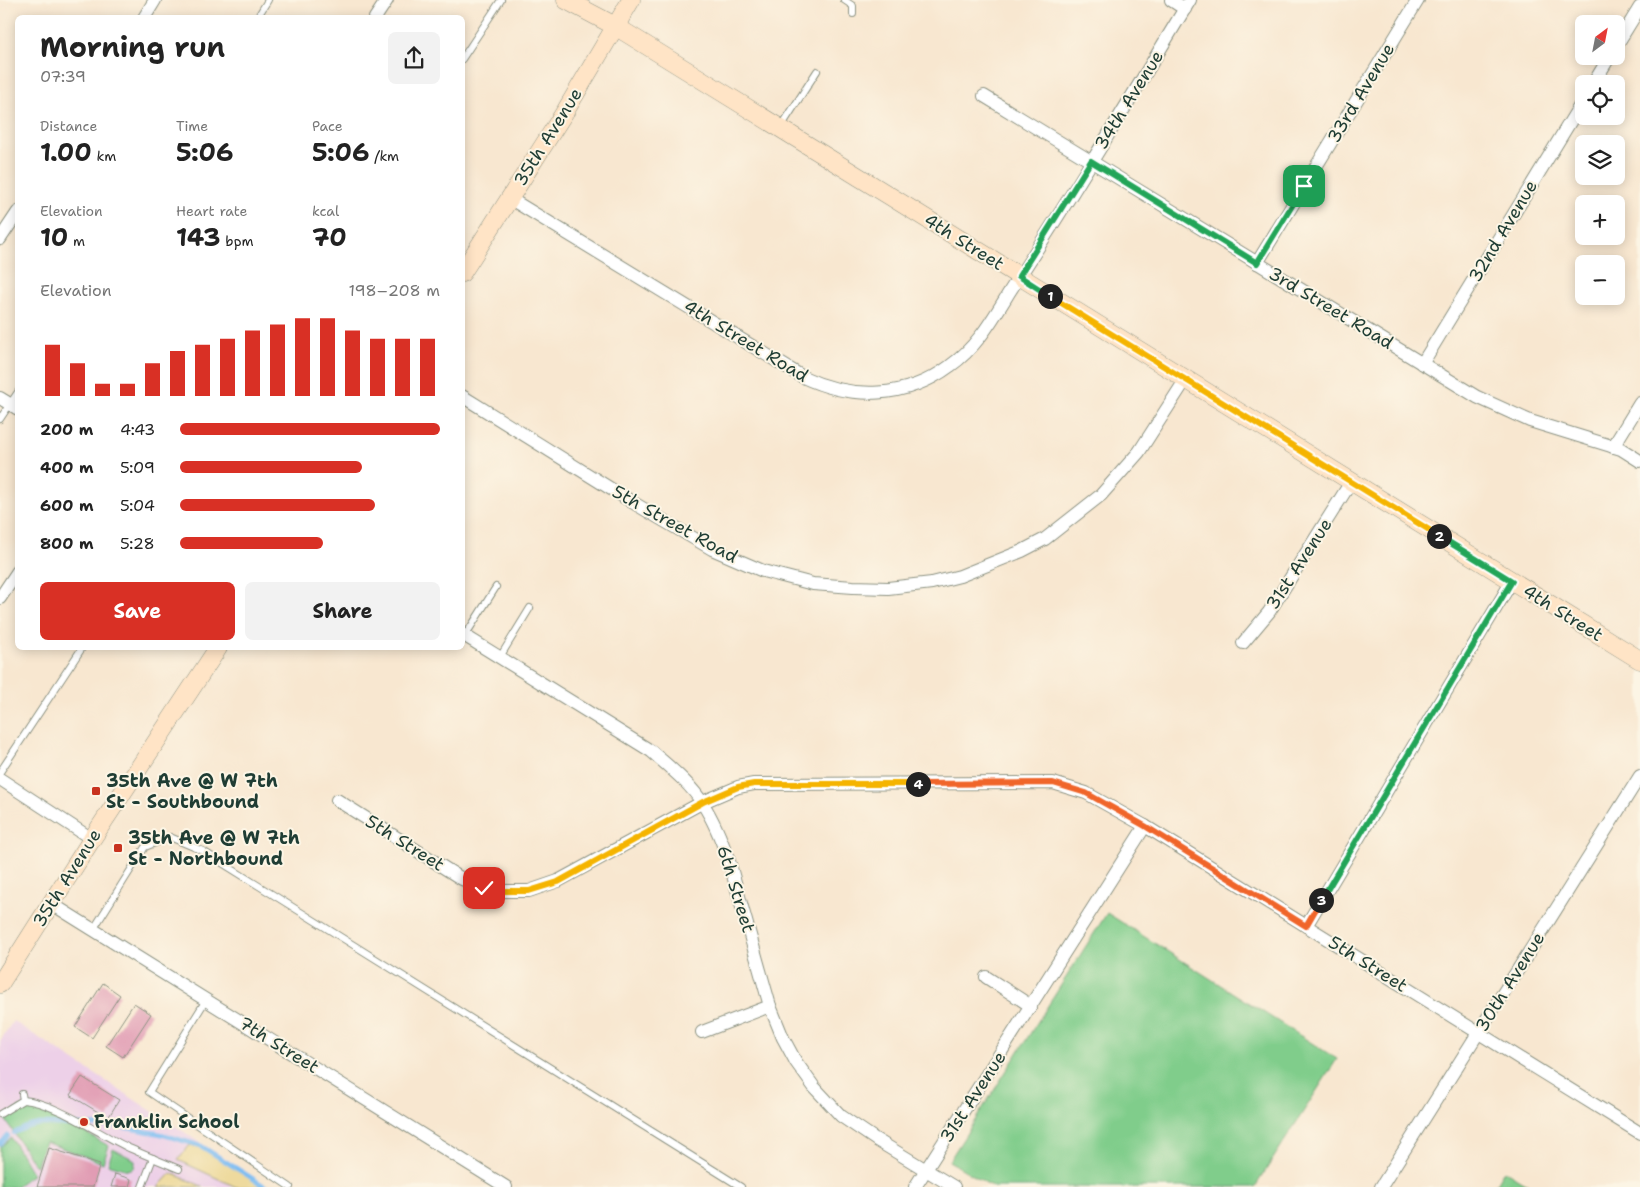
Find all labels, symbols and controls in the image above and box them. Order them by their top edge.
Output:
north arrow [1575,15,1625,65]
map controls [1575,15,1625,305]
text: Morning run [40,28,225,66]
button: share [388,32,440,84]
street label: 33rd Avenue [1322,39,1400,147]
street label: 34th Avenue [1089,46,1169,154]
text: 07:39 [40,66,86,87]
button: locate [1575,75,1625,125]
street label: 35th Avenue [508,83,588,191]
text: Distance [40,117,97,135]
text: Time [176,117,208,135]
text: Pace [312,117,343,135]
text: 1.00 [40,135,92,169]
text: 5:06 [176,135,233,169]
text: 5:06 [312,135,369,169]
button: layers [1575,135,1625,185]
text: km [92,147,116,165]
text: /km [369,147,399,165]
pin [1283,165,1325,207]
icon: arrive [1290,172,1318,200]
street label: 32nd Avenue [1463,175,1543,287]
button: + [1575,195,1625,245]
text: Elevation [40,202,103,220]
text: Heart rate [176,202,247,220]
text: kcal [312,202,339,220]
street label: 4th Street [919,208,1009,276]
text: 10 [40,220,68,254]
text: 143 [176,220,221,254]
text: 70 [312,220,347,254]
text: m [68,232,85,250]
text: bpm [221,232,254,250]
button: − [1575,255,1625,305]
street label: 3rd Street Road [1264,261,1398,355]
text: Elevation [40,280,112,301]
text: 198–208 m [348,280,440,301]
pin: 1 [1038,284,1062,308]
text: 1 [1047,287,1054,305]
street label: 4th Street Road [679,294,813,388]
text: 200 m [40,419,93,440]
text: 4:43 [120,419,155,440]
text: 400 m [40,457,94,478]
text: 5:09 [120,457,155,478]
street label: 5th Street Road [608,480,742,568]
text: 600 m [40,495,94,516]
text: 5:04 [120,495,155,516]
street label: 31st Avenue [1260,514,1338,614]
pin: 2 [1426,524,1452,548]
text: 2 [1435,527,1444,545]
text: 800 m [40,533,94,554]
text: 5:28 [120,533,155,554]
street label: 4th Street [1518,579,1608,647]
button: Save [40,582,235,640]
button: Share [245,582,440,640]
place label: 35th Ave @ W 7th St - Southbound [106,769,278,814]
pin: 4 [906,772,930,796]
text: 4 [914,775,923,793]
marker: 35th Ave @ W 7th St - Southbound [90,785,102,797]
street label: 5th Street [361,809,449,877]
street label: 35th Avenue [27,824,107,932]
place label: 35th Ave @ W 7th St - Northbound [128,826,300,871]
marker: 35th Ave @ W 7th St - Northbound [112,842,124,854]
street label: 6th Street [711,842,761,936]
pin [463,867,505,909]
icon: check [470,874,498,902]
pin: 3 [1308,888,1334,912]
text: 3 [1317,891,1326,909]
street label: 30th Avenue [1470,928,1550,1036]
street label: 5th Street [1324,930,1412,998]
street label: 7th Street [234,1011,324,1079]
street label: 31st Avenue [934,1047,1012,1147]
place label: Franklin School [94,1110,239,1134]
marker: Franklin School [78,1116,90,1128]

